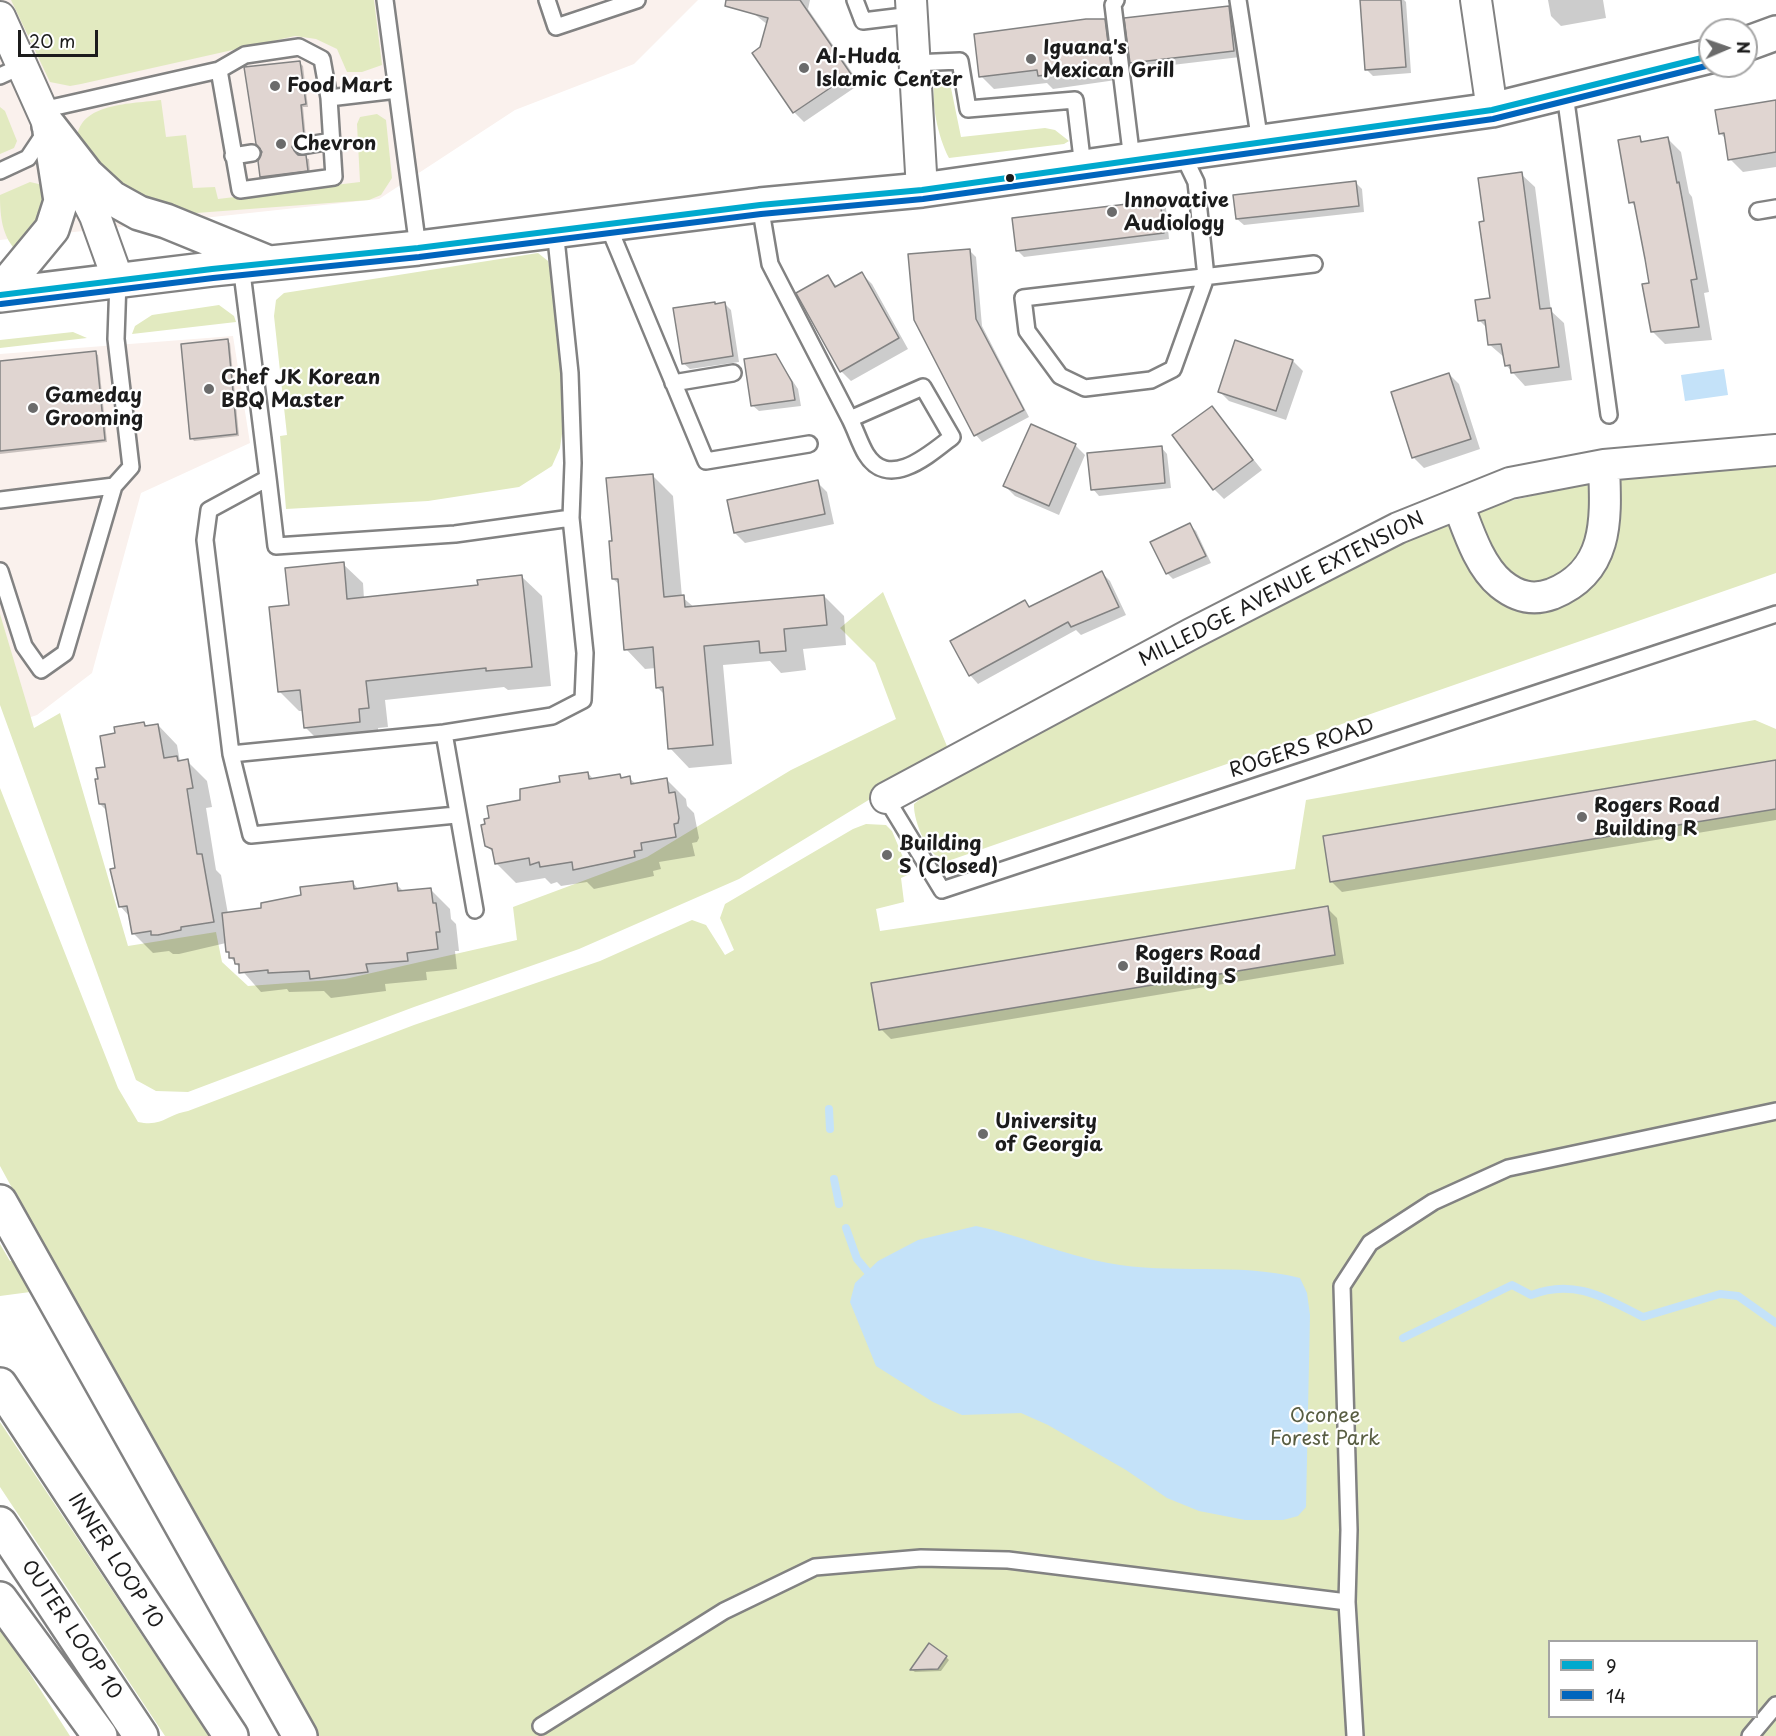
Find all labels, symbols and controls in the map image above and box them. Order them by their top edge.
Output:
scale bar [21,18,100,56]
north arrow [1698,18,1758,78]
text: 20 m [29,27,75,54]
place label: Iguana's Mexican Grill [1043,36,1174,83]
text: N [1732,41,1756,54]
place label: Al-Huda Islamic Center [816,45,963,92]
marker: Iguana's Mexican Grill [1024,52,1038,66]
marker: Al-Huda Islamic Center [797,61,811,75]
place label: Food Mart [287,74,393,98]
marker: Food Mart [268,79,282,93]
place label: Chevron [293,132,376,156]
marker: Chevron [274,137,288,151]
unlabelled marker [1004,172,1016,184]
place label: Innovative Audiology [1124,189,1229,236]
marker: Innovative Audiology [1105,205,1119,219]
place label: Chef JK Korean BBQ Master [221,366,380,413]
marker: Chef JK Korean BBQ Master [202,382,216,396]
place label: Gameday Grooming [45,384,143,431]
marker: Gameday Grooming [26,401,40,415]
street label: MILLEDGE AVENUE EXTENSION [1135,507,1429,673]
street label: ROGERS ROAD [1226,714,1378,784]
place label: Rogers Road Building R [1594,794,1720,841]
marker: Rogers Road Building R [1575,810,1589,824]
place label: Building S (Closed) [899,832,998,879]
marker: Building S (Closed) [880,848,894,862]
place label: Rogers Road Building S [1135,942,1261,989]
marker: Rogers Road Building S [1116,959,1130,973]
place label: University of Georgia [995,1110,1103,1157]
marker: University of Georgia [976,1127,990,1141]
park label: Oconee Forest Park [1270,1404,1380,1451]
street label: INNER LOOP 10 [62,1489,168,1633]
street label: OUTER LOOP 10 [16,1556,126,1704]
legend [1548,1640,1758,1718]
text: 9 [1606,1652,1617,1679]
text: 14 [1606,1682,1626,1709]

